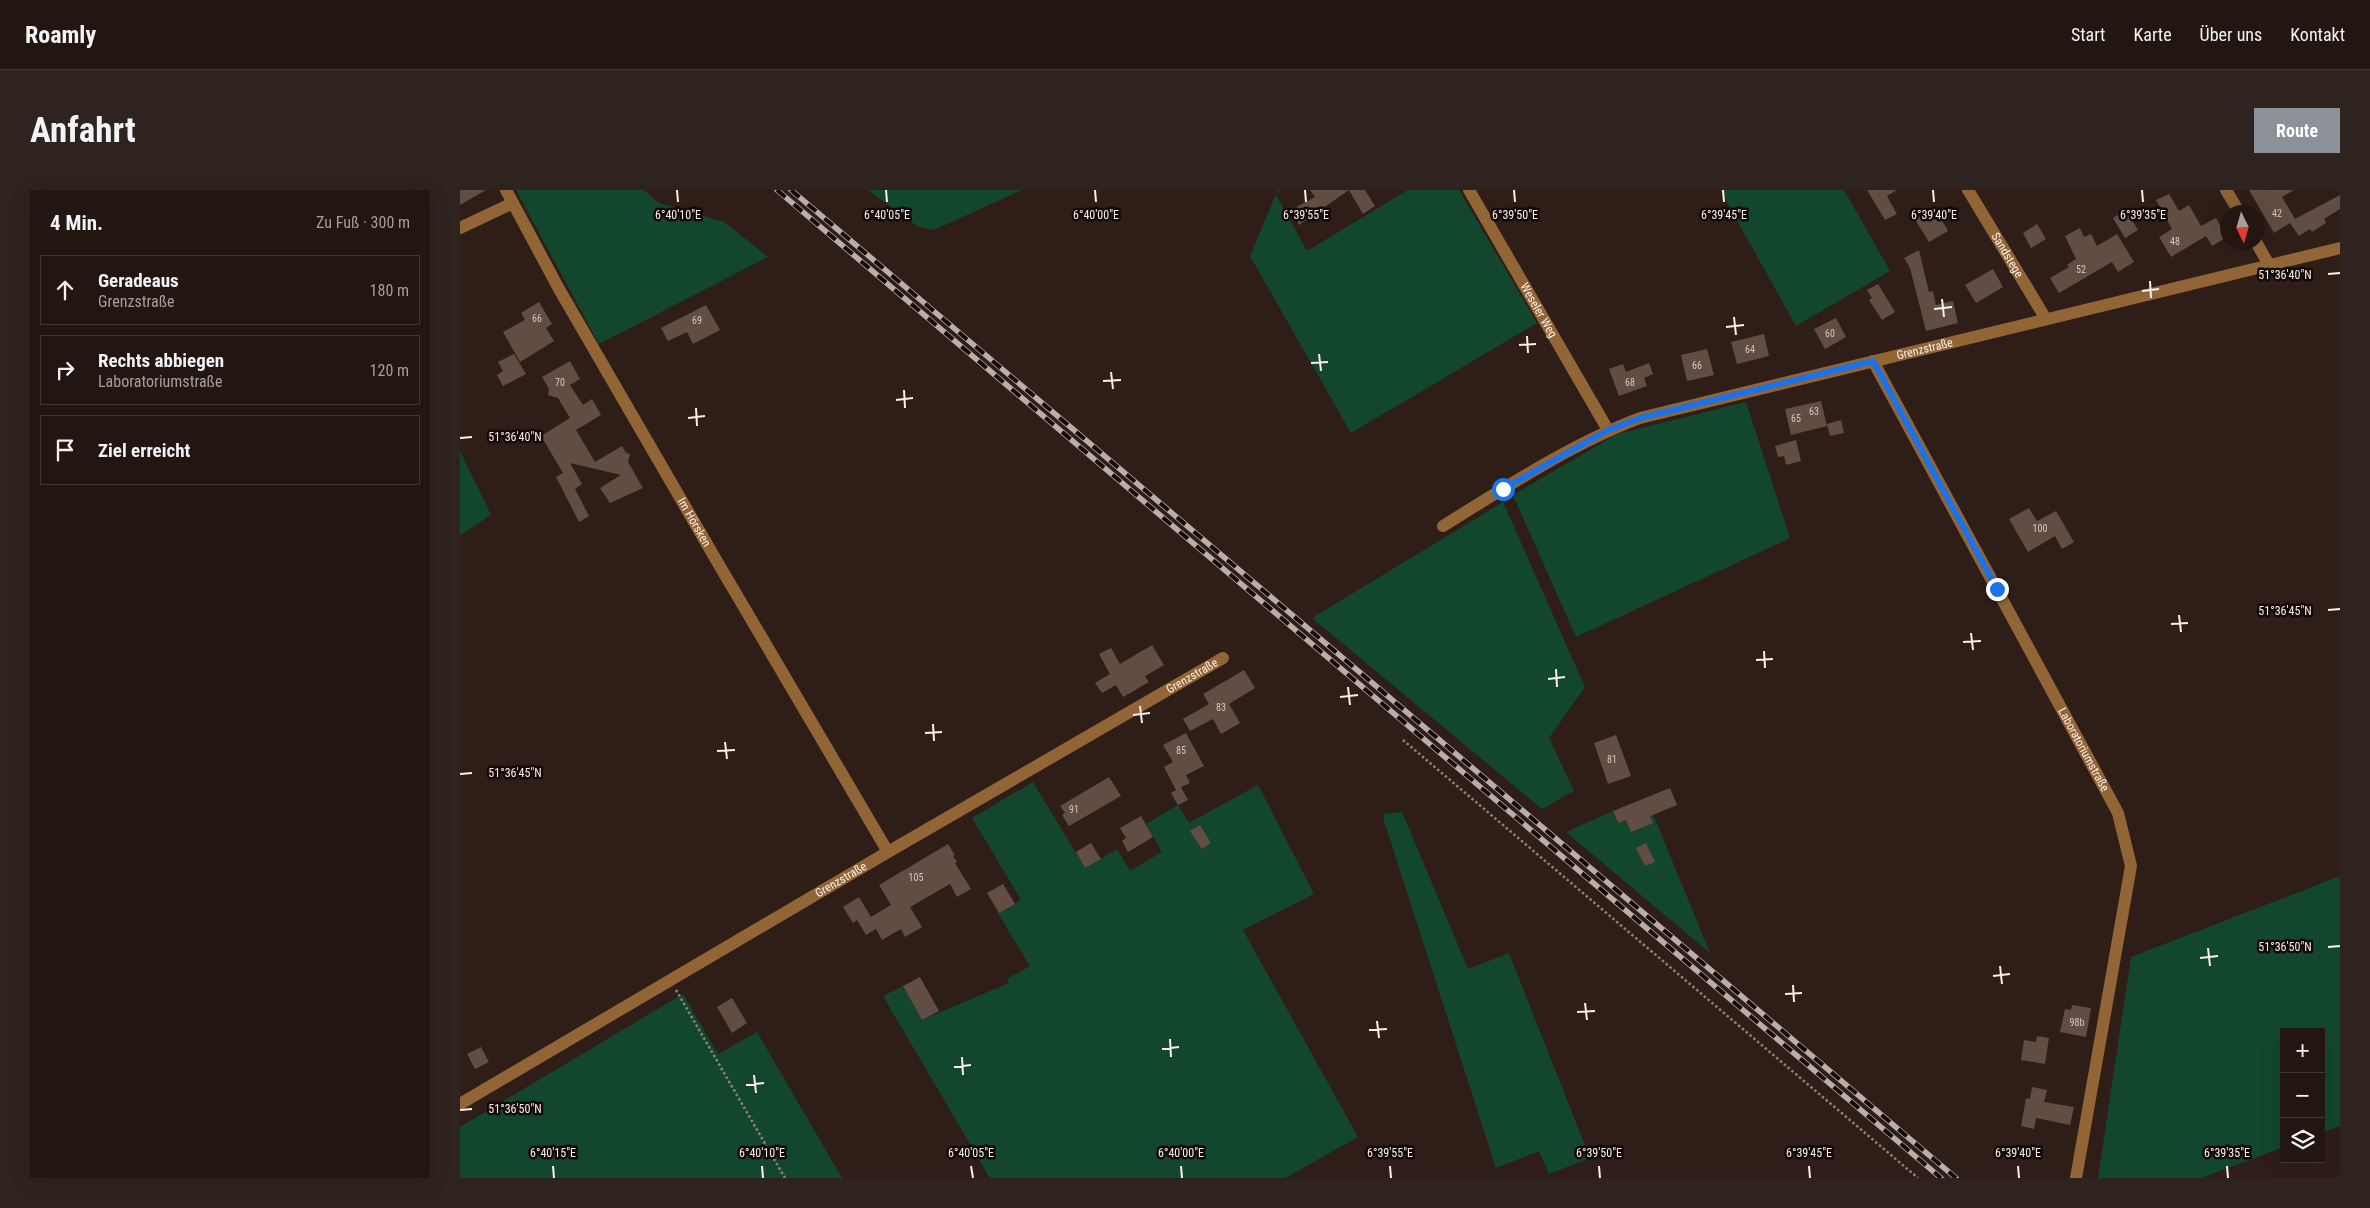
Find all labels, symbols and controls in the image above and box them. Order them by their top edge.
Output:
text: Roamly [25,21,96,49]
text: Start [2071,24,2105,45]
text: Karte [2133,24,2172,45]
text: Über uns [2200,24,2262,45]
text: Kontakt [2290,24,2345,45]
button: Route [2254,108,2340,153]
text: Anfahrt [30,110,136,151]
north arrow [2220,205,2265,250]
text: 6°40'10"E [655,208,701,222]
text: 6°40'05"E [864,208,910,222]
text: 6°40'00"E [1073,208,1119,222]
text: 6°39'55"E [1283,208,1329,222]
text: 6°39'50"E [1492,208,1538,222]
text: 6°39'45"E [1701,208,1747,222]
text: 6°39'40"E [1911,208,1957,222]
text: 6°39'35"E [2120,208,2166,222]
house number: 42 [2272,208,2282,219]
text: 4 Min. [50,211,103,235]
text: Zu Fuß · 300 m [316,213,410,232]
street label: Sandstege [1988,230,2026,280]
house number: 48 [2170,236,2180,247]
house number: 52 [2076,264,2086,275]
text: 51°36'40"N [2258,268,2312,282]
text: Geradeaus [98,269,179,292]
icon: ahead [51,276,79,304]
street label: Weseler Weg [1517,280,1560,340]
text: 180 m [370,281,409,300]
text: Grenzstraße [98,292,175,311]
house number: 66 [532,313,542,324]
house number: 69 [692,315,702,326]
house number: 60 [1825,328,1835,339]
street label: Grenzstraße [1895,335,1955,362]
house number: 64 [1745,344,1755,355]
text: Rechts abbiegen [98,349,224,372]
icon: right [51,356,79,384]
house number: 66 [1692,360,1702,371]
text: 120 m [370,361,409,380]
text: Laboratoriumstraße [98,372,222,391]
house number: 70 [555,377,565,388]
house number: 68 [1625,377,1635,388]
house number: 63 [1809,406,1819,417]
house number: 65 [1791,413,1801,424]
text: 51°36'40"N [488,430,542,444]
icon: arrive [51,436,79,464]
text: Ziel erreicht [98,439,190,462]
route start [1492,478,1515,501]
street label: Im Hörsken [675,495,714,549]
house number: 100 [2033,523,2047,534]
route end [1986,578,2009,601]
text: 51°36'45"N [2258,604,2312,618]
street label: Grenzstraße [1164,655,1221,696]
house number: 83 [1216,702,1226,713]
street label: Laboratoriumstraße [2055,705,2112,794]
house number: 85 [1176,745,1186,756]
house number: 81 [1607,754,1617,765]
text: 51°36'45"N [488,766,542,780]
house number: 91 [1069,804,1079,815]
street label: Grenzstraße [813,859,870,900]
house number: 105 [909,872,923,883]
text: 51°36'50"N [2258,940,2312,954]
house number: 98b [2070,1017,2084,1028]
map controls [2280,1028,2325,1163]
button: + [2280,1028,2325,1073]
button: − [2280,1073,2325,1118]
text: 51°36'50"N [488,1102,542,1116]
button: layers [2280,1118,2325,1163]
text: 6°40'15"E [530,1146,576,1160]
text: 6°40'10"E [739,1146,785,1160]
text: 6°40'05"E [948,1146,994,1160]
text: 6°40'00"E [1158,1146,1204,1160]
text: 6°39'55"E [1367,1146,1413,1160]
text: 6°39'50"E [1576,1146,1622,1160]
text: 6°39'45"E [1786,1146,1832,1160]
text: 6°39'40"E [1995,1146,2041,1160]
text: 6°39'35"E [2204,1146,2250,1160]

